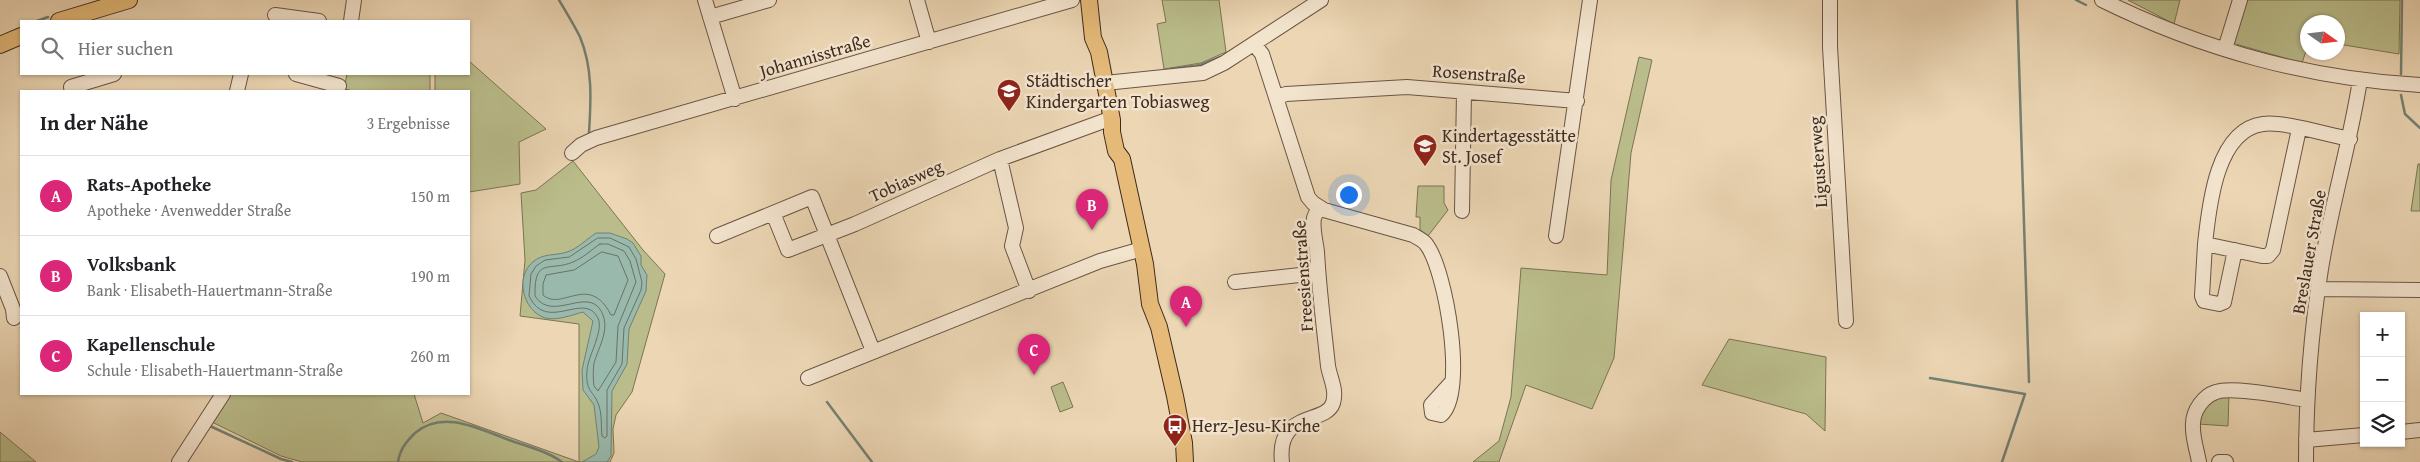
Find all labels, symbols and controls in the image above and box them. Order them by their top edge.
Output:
north arrow [2300,15,2345,60]
search box [20,20,470,75]
street label: Johannisstraße [754,27,873,85]
icon: search [38,34,66,62]
text: Hier suchen [78,34,173,62]
street label: Rosenstraße [1431,57,1527,90]
place label: Städtischer Kindergarten Tobiasweg [1026,67,1209,115]
school or university icon: Städtischer Kindergarten Tobiasweg [996,78,1022,112]
text: In der Nähe [40,107,148,138]
text: 3 Ergebnisse [367,111,450,135]
street label: Ligusterweg [1801,115,1834,209]
place label: Kindertagesstätte St. Josef [1442,122,1576,170]
school or university icon: Kindertagesstätte St. Josef [1412,133,1438,167]
street label: Tobiasweg [864,152,947,209]
text: Rats-Apotheke [87,170,211,198]
your location [1336,182,1362,208]
text: A [51,184,61,208]
text: 150 m [410,184,450,208]
street label: Breslauer Straße [2284,188,2333,316]
pin: B [1076,189,1108,230]
text: Apotheke · Avenwedder Straße [87,198,291,222]
street label: Freesienstraße [1285,219,1320,333]
text: Volksbank [87,250,176,278]
text: B [51,264,61,288]
text: 190 m [410,264,450,288]
text: Bank · Elisabeth-Hauertmann-Straße [87,278,332,302]
pin: A [1170,286,1202,327]
map controls [2360,312,2405,447]
button: + [2360,312,2405,357]
text: Kapellenschule [87,330,215,358]
pin: C [1018,334,1050,375]
text: C [51,344,61,368]
text: 260 m [410,344,450,368]
button: − [2360,357,2405,402]
text: Schule · Elisabeth-Hauertmann-Straße [87,358,343,382]
button: layers [2360,402,2405,447]
place label: Herz-Jesu-Kirche [1192,412,1320,439]
bus stop icon: Herz-Jesu-Kirche [1162,413,1188,447]

